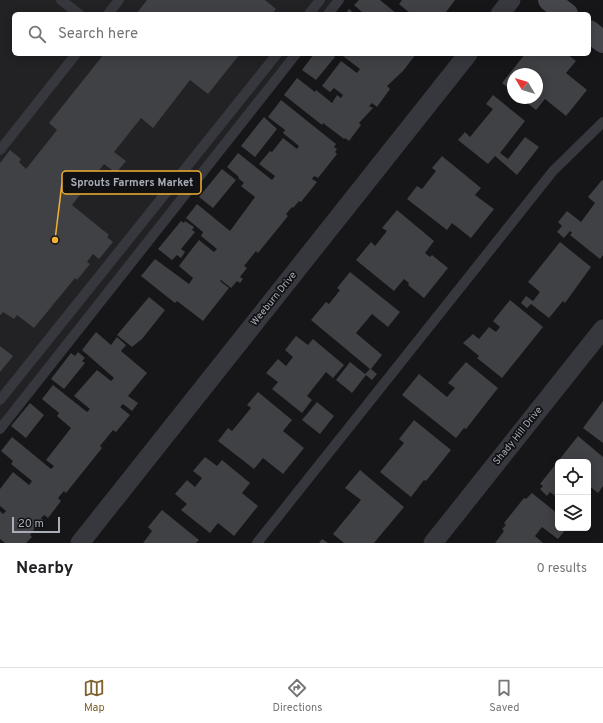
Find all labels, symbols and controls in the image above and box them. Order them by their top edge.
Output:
search box [12,12,591,56]
icon: search [26,23,48,45]
text: Search here [58,25,138,44]
north arrow [507,68,543,104]
callout: Sprouts Farmers Market [62,171,201,194]
text: Sprouts Farmers Market [71,176,193,190]
street label: Weeburn Drive [248,269,300,329]
street label: Shady Hill Drive [491,404,545,468]
map controls [555,459,591,531]
button: locate [555,459,591,495]
button: layers [555,495,591,531]
scale bar [12,515,60,534]
text: 20 m [18,517,44,531]
text: Nearby [16,558,73,580]
text: 0 results [536,561,587,577]
tab: Map [83,677,105,715]
tab: Directions [272,677,322,715]
tab: Saved [489,677,520,715]

